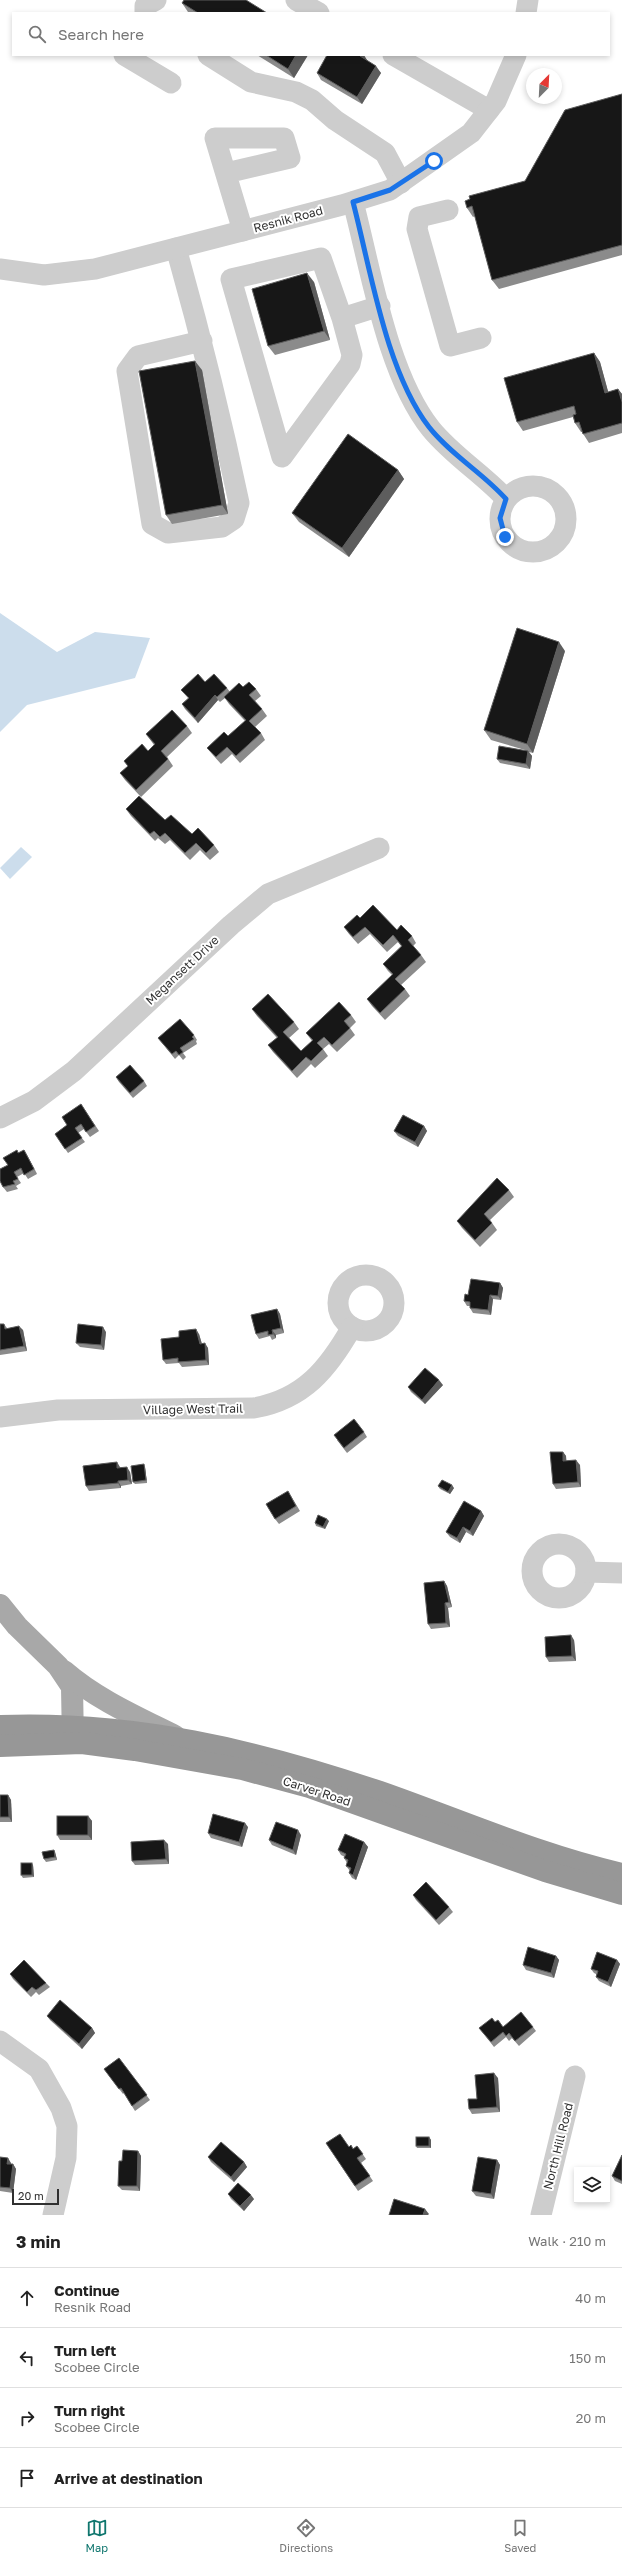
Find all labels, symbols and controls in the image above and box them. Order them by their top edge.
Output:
search box [12,12,610,56]
icon: search [26,23,48,45]
text: Search here [58,25,144,43]
north arrow [526,68,562,104]
route start [425,152,443,170]
street label: Resnik Road [252,203,324,235]
route end [496,528,514,546]
street label: Megansett Drive [142,932,222,1008]
street label: Village West Trail [143,1401,243,1417]
street label: Carver Road [281,1773,353,1809]
street label: North Hill Road [540,2101,576,2191]
map controls [574,2167,610,2203]
button: layers [574,2167,610,2203]
scale bar [12,2187,59,2206]
text: 20 m [18,2189,44,2202]
text: 3 min [16,2231,60,2252]
text: Walk · 210 m [528,2233,606,2249]
text: Continue [54,2281,120,2299]
icon: ahead [16,2287,38,2309]
text: 40 m [575,2290,606,2306]
text: Resnik Road [54,2299,131,2315]
text: Turn left [54,2341,116,2359]
icon: left [16,2347,38,2369]
text: 150 m [569,2350,606,2366]
text: Scobee Circle [54,2359,139,2375]
text: Turn right [54,2401,125,2419]
icon: right [16,2407,38,2429]
text: 20 m [576,2410,606,2426]
text: Scobee Circle [54,2419,139,2435]
icon: arrive [16,2467,38,2489]
text: Arrive at destination [54,2469,203,2487]
tab: Map [86,2517,108,2554]
tab: Directions [279,2517,333,2554]
tab: Saved [504,2517,536,2554]

